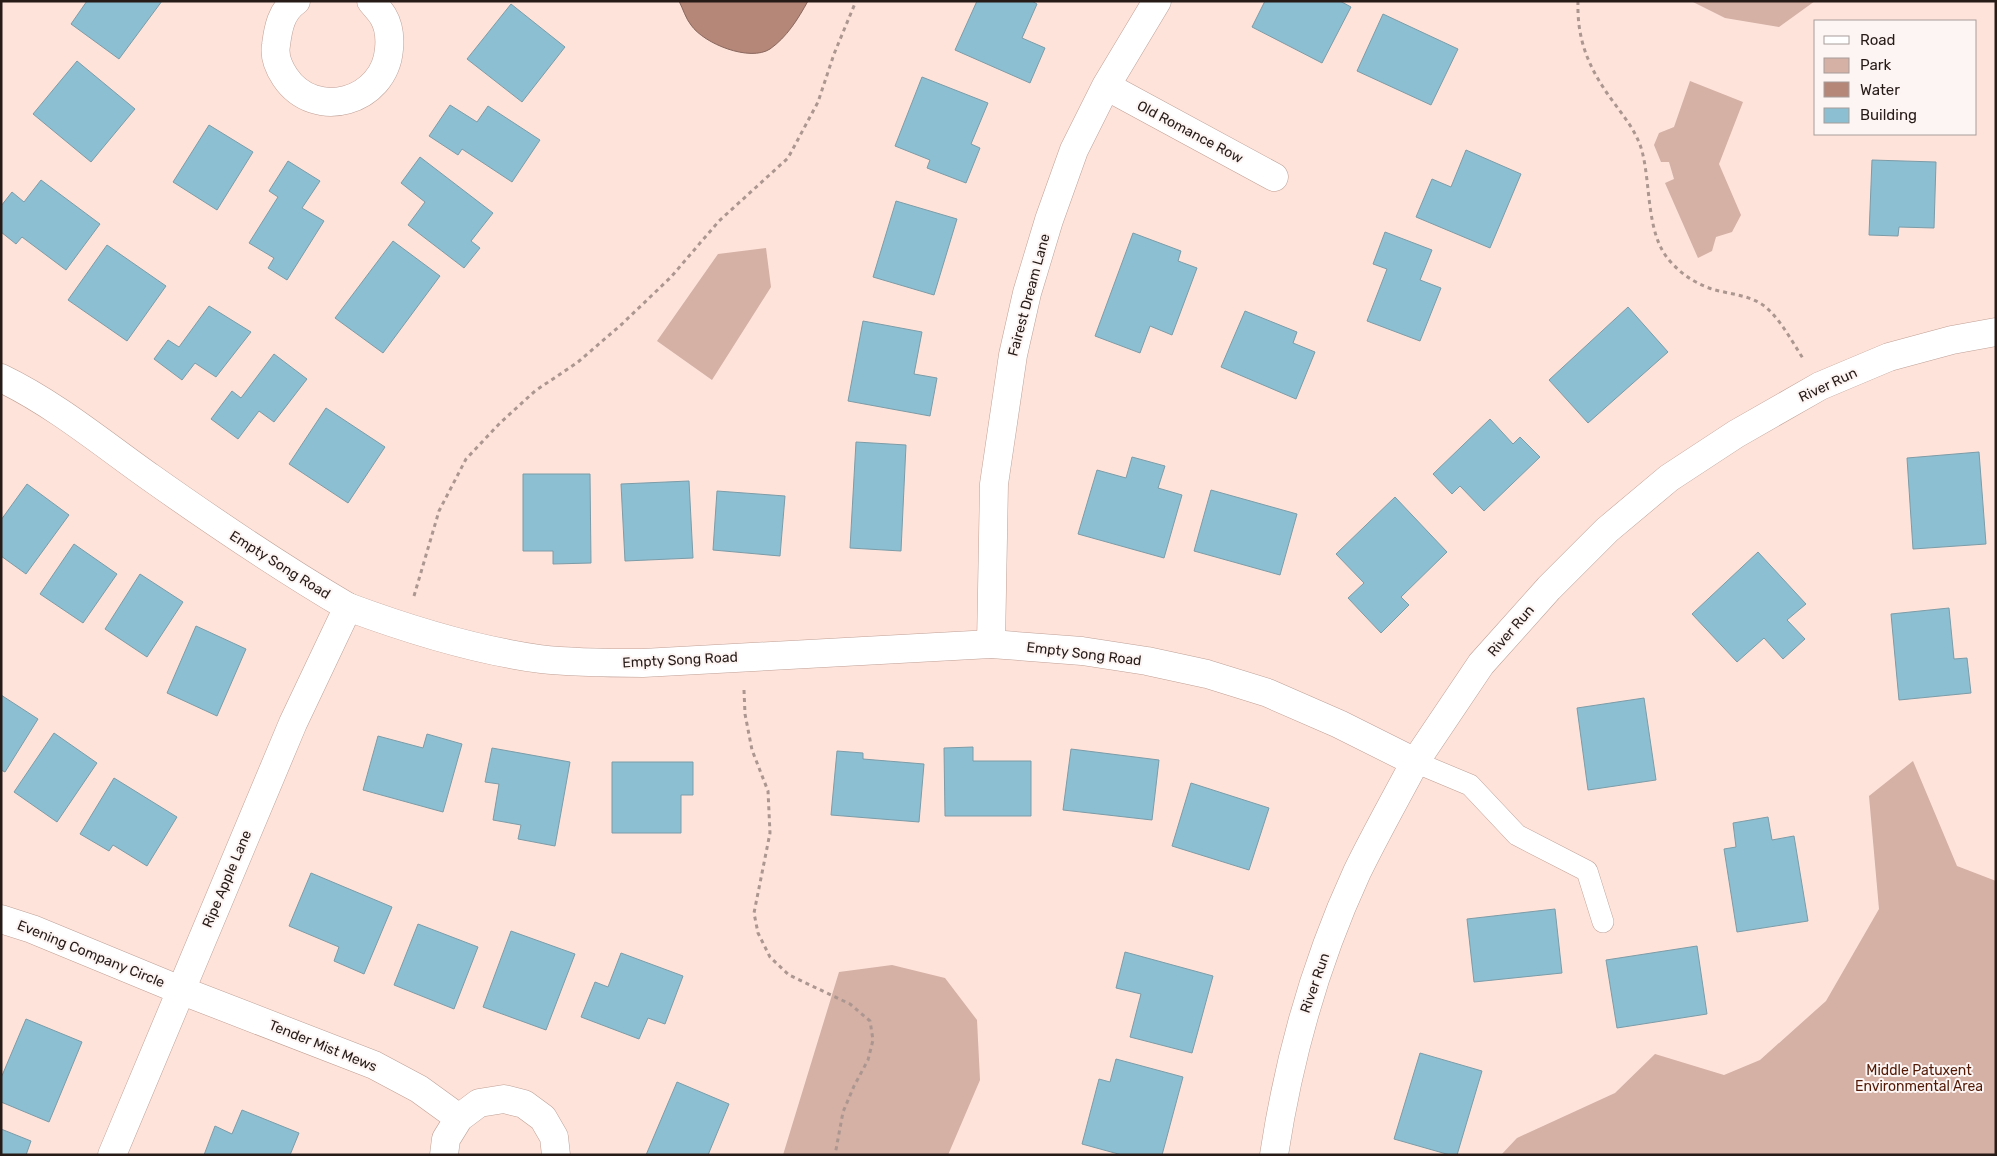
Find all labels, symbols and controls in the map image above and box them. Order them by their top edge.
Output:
legend [1814,20,1977,135]
text: Road [1860,31,1896,49]
text: Park [1860,56,1891,74]
text: Water [1860,81,1900,99]
street label: Old Romance Row [1134,97,1246,167]
text: Building [1860,106,1917,124]
street label: Fairest Dream Lane [1004,232,1054,358]
street label: River Run [1796,364,1860,406]
street label: Empty Song Road [226,527,334,603]
street label: River Run [1484,602,1538,660]
street label: Empty Song Road [1026,639,1142,669]
street label: Empty Song Road [622,648,738,672]
street label: Ripe Apple Lane [199,827,255,930]
street label: Evening Company Circle [15,917,167,991]
street label: River Run [1297,951,1333,1015]
street label: Tender Mist Mews [266,1017,380,1075]
park label: Middle Patuxent Environmental Area [1855,1062,1983,1095]

